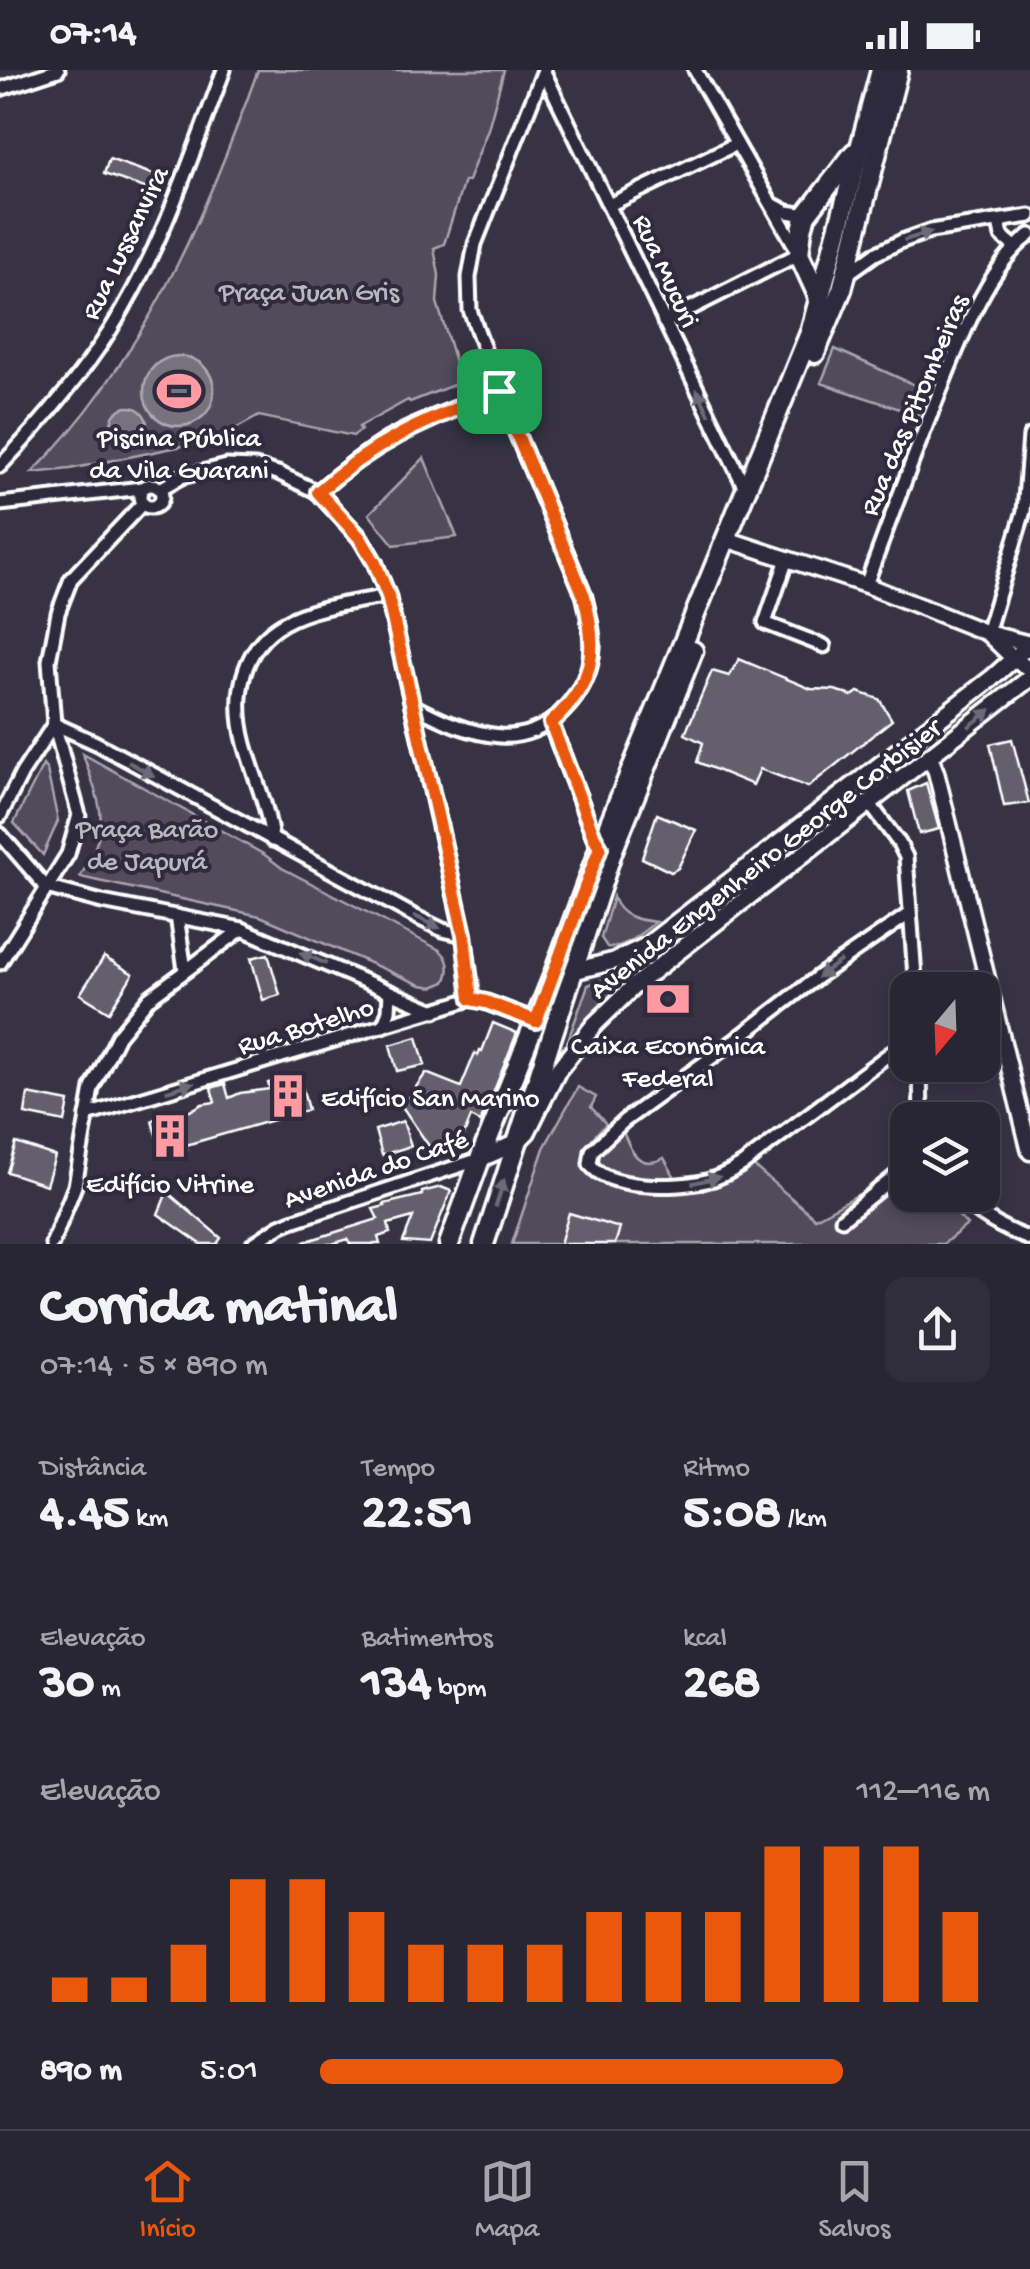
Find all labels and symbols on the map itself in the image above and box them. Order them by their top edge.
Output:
street label: Rua Lussanvira [76,161,179,326]
street label: Rua Mucuri [623,210,704,334]
one-way arrow [903,228,933,243]
park label: Praça Juan Gris [218,278,400,311]
street label: Rua das Pitombeiras [855,289,978,521]
pin [457,349,542,434]
sports icon: Piscina Pública da Vila Guarani [155,367,203,415]
one-way arrow [695,387,712,416]
place label: Piscina Pública da Vila Guarani [89,424,269,489]
one-way arrow [967,708,993,729]
street label: Avenida Engenheiro George Corbisier [584,712,951,1008]
one-way arrow [126,760,155,777]
park label: Praça Barão de Japurá [75,815,218,880]
one-way arrow [413,913,442,930]
one-way arrow [298,949,328,965]
one-way arrow [816,959,842,978]
north arrow [890,972,1000,1082]
bank icon: Caixa Econômica Federal [644,975,692,1023]
street label: Rua Botelho [234,992,378,1065]
place label: Caixa Econômica Federal [571,1032,766,1097]
building icon: Edifício San Marino [264,1072,312,1120]
one-way arrow [165,1079,196,1094]
place label: Edifício San Marino [321,1084,540,1117]
building icon: Edifício Vitrine [146,1112,194,1160]
street label: Avenida do Café [280,1124,473,1218]
place label: Edifício Vitrine [86,1170,255,1203]
one-way arrow [691,1172,722,1187]
one-way arrow [493,1178,508,1208]

